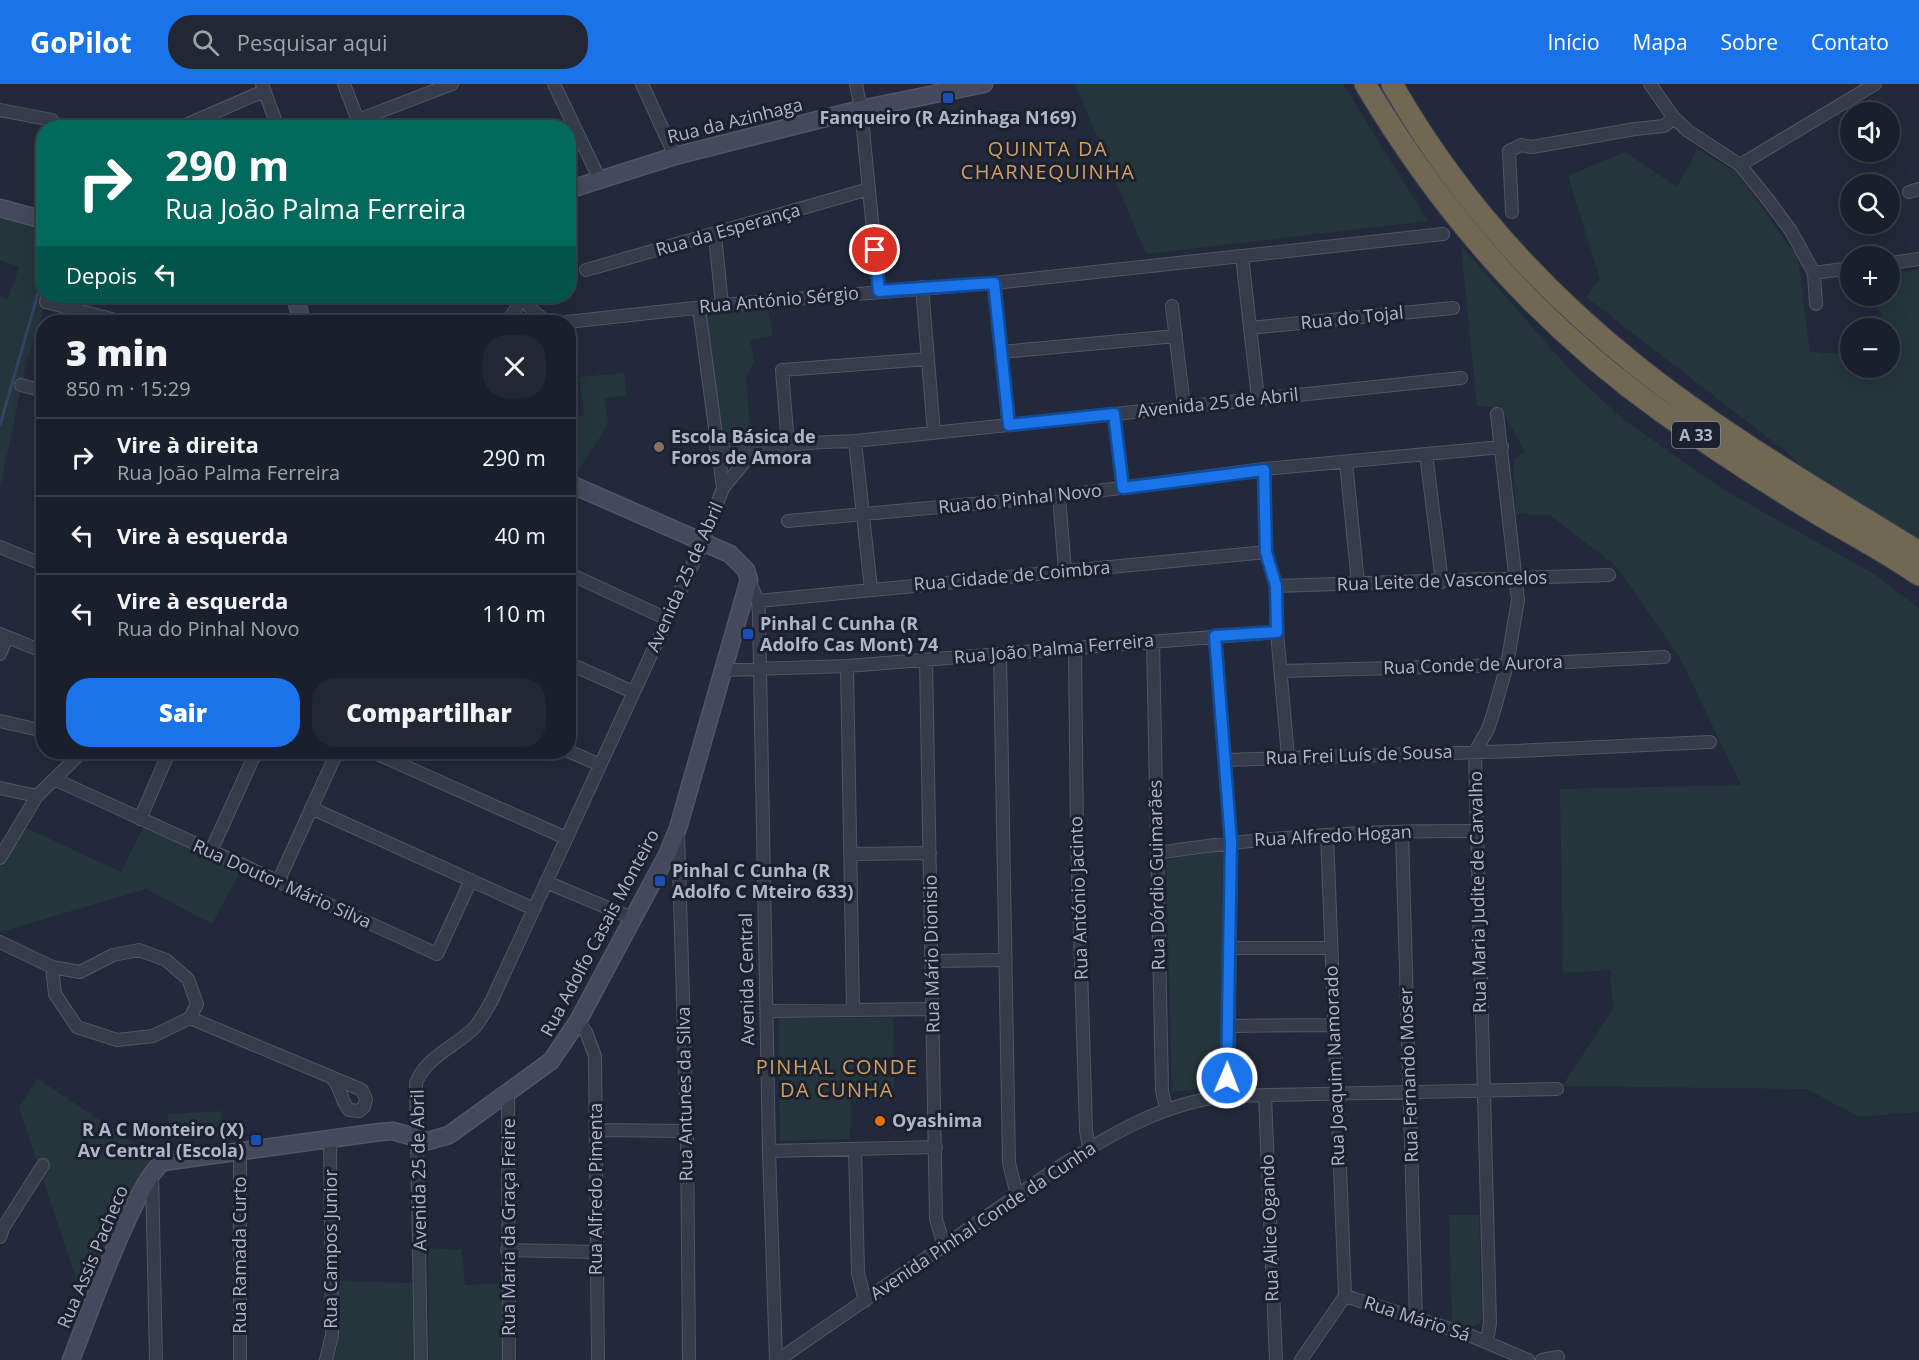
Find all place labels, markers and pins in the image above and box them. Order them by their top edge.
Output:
marker: Fanqueiro (R Azinhaga N169) [941,91,955,105]
place label: Fanqueiro (R Azinhaga N169) [819,105,1077,129]
pin [849,224,900,275]
place label: Escola Básica de Foros de Amora [671,424,816,469]
marker: Escola Básica de Foros de Amora [652,440,666,454]
place label: Pinhal C Cunha (R Adolfo Cas Mont) 74 [760,611,938,656]
marker: Pinhal C Cunha (R Adolfo Cas Mont) 74 [741,627,755,641]
place label: Pinhal C Cunha (R Adolfo C Mteiro 633) [672,858,853,903]
marker: Pinhal C Cunha (R Adolfo C Mteiro 633) [653,874,667,888]
place label: Oyashima [892,1108,982,1132]
marker: Oyashima [873,1114,887,1128]
place label: R A C Monteiro (X) Av Central (Escola) [78,1117,244,1162]
marker: R A C Monteiro (X) Av Central (Escola) [249,1133,263,1147]

